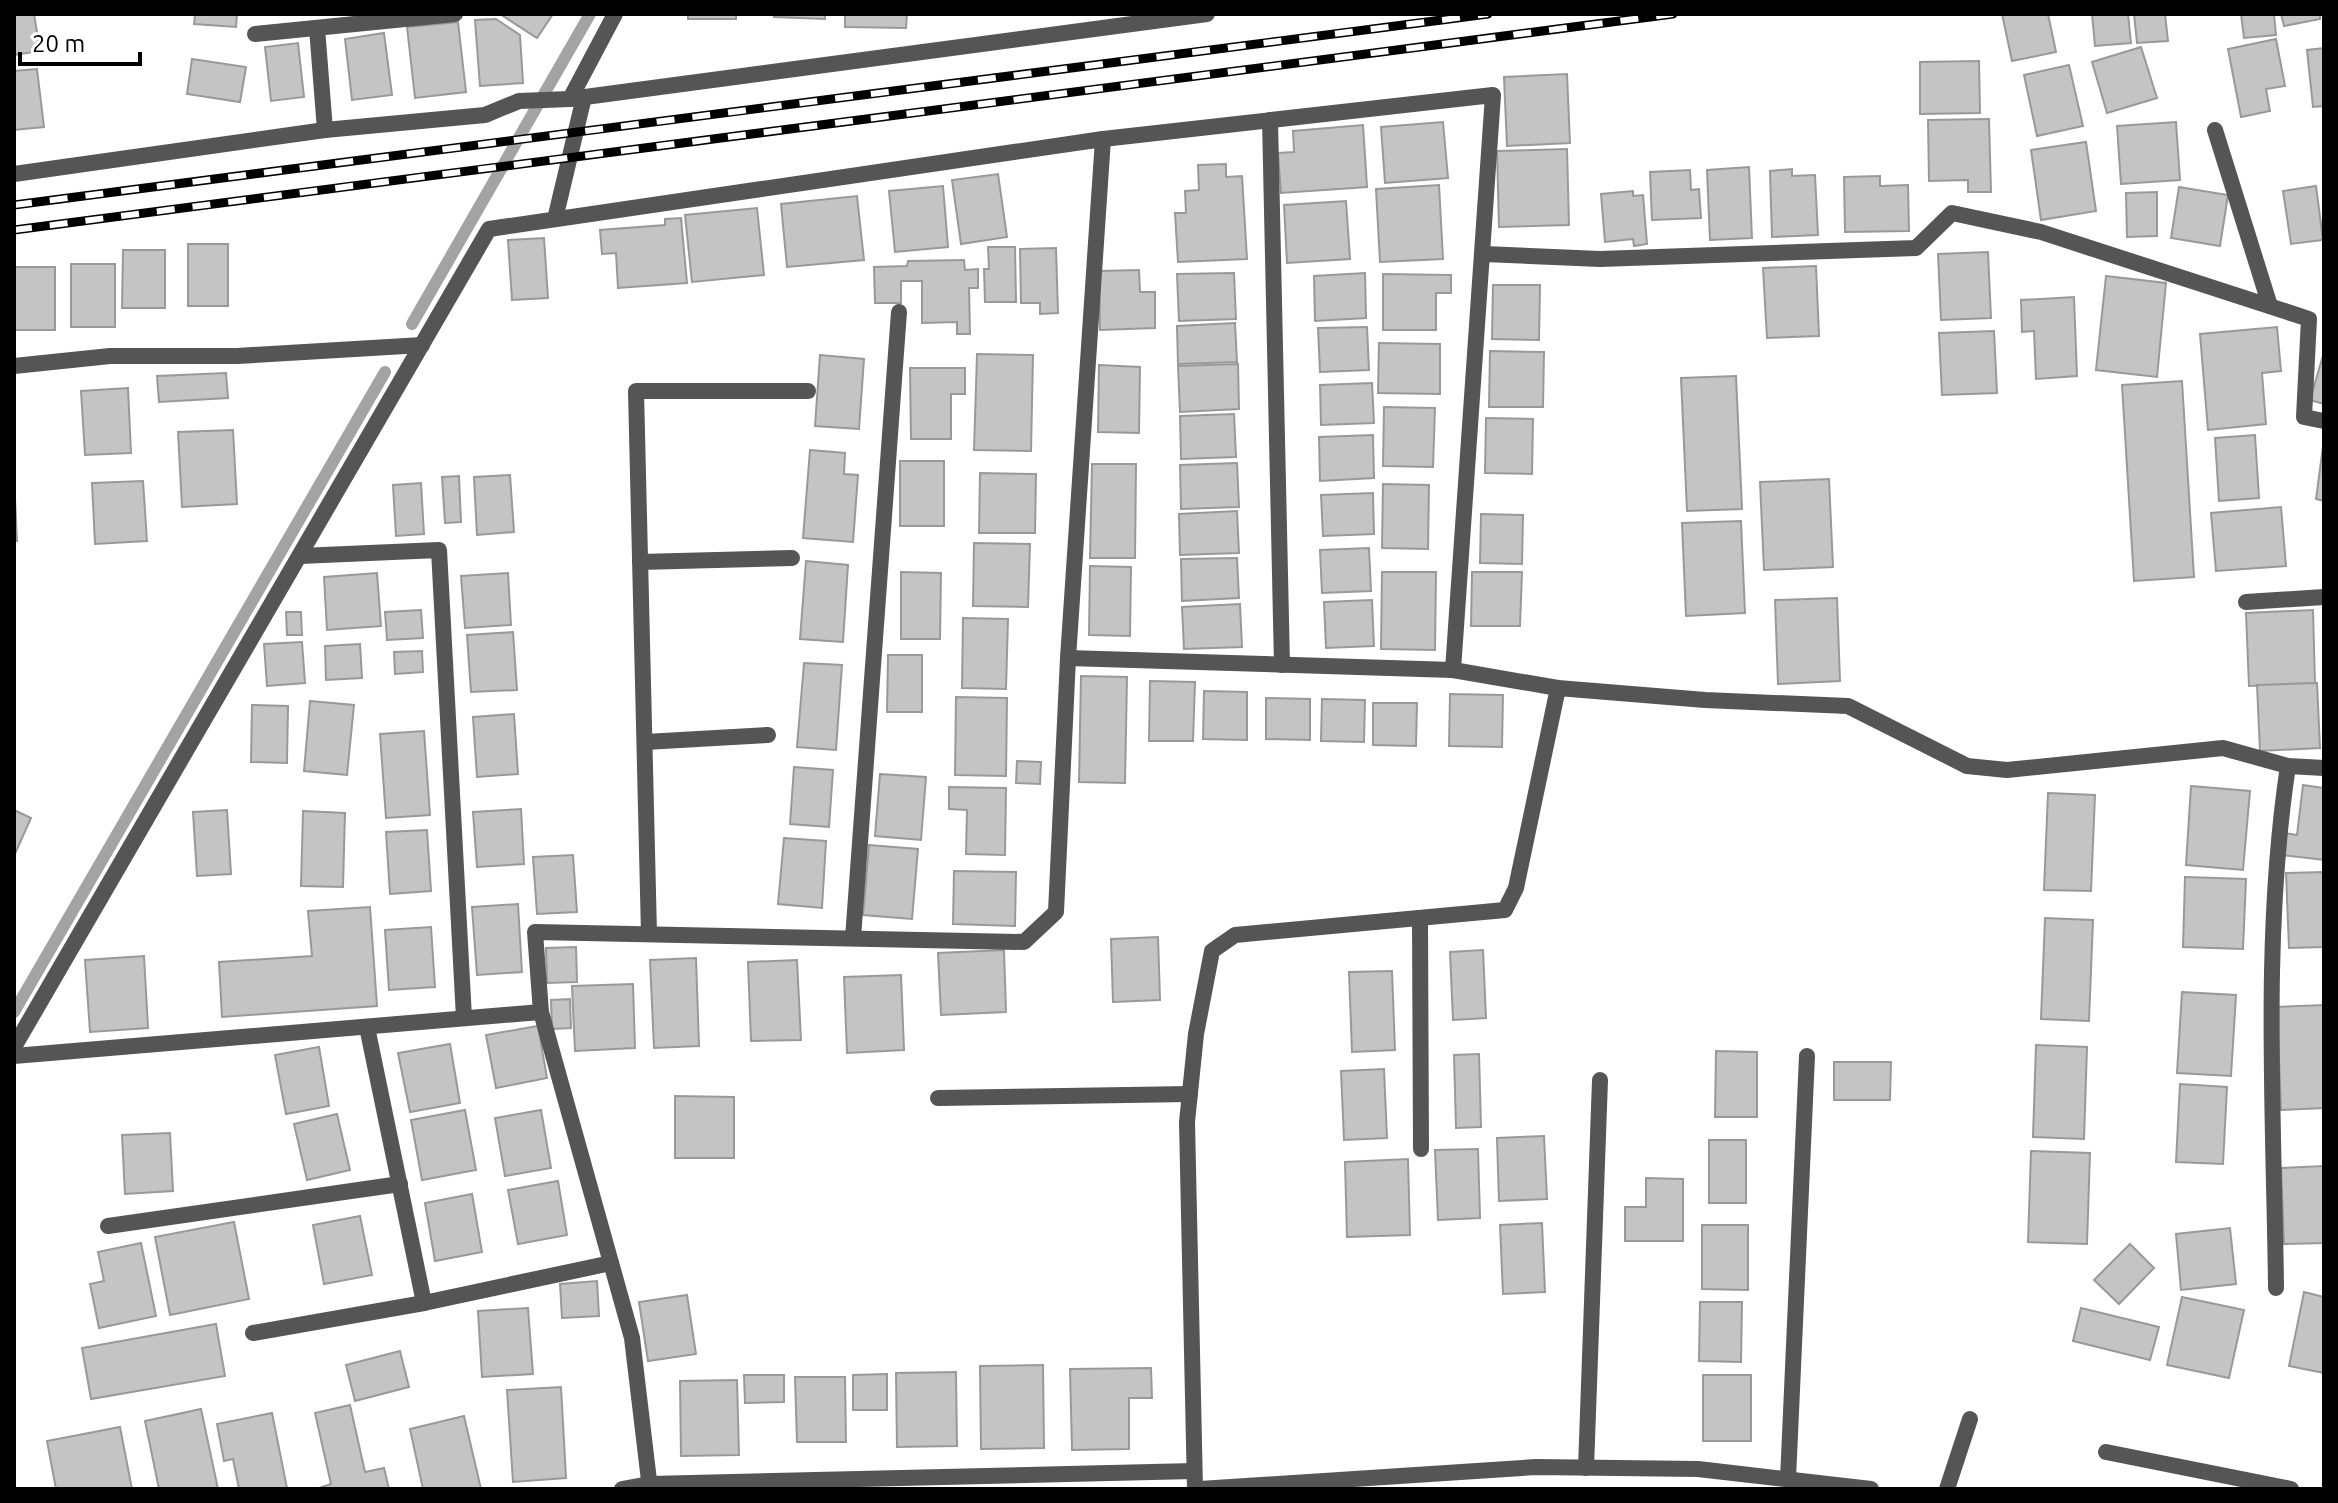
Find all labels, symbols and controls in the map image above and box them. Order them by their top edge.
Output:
scale bar [20,16,140,66]
text: 20 m [32,30,85,57]

